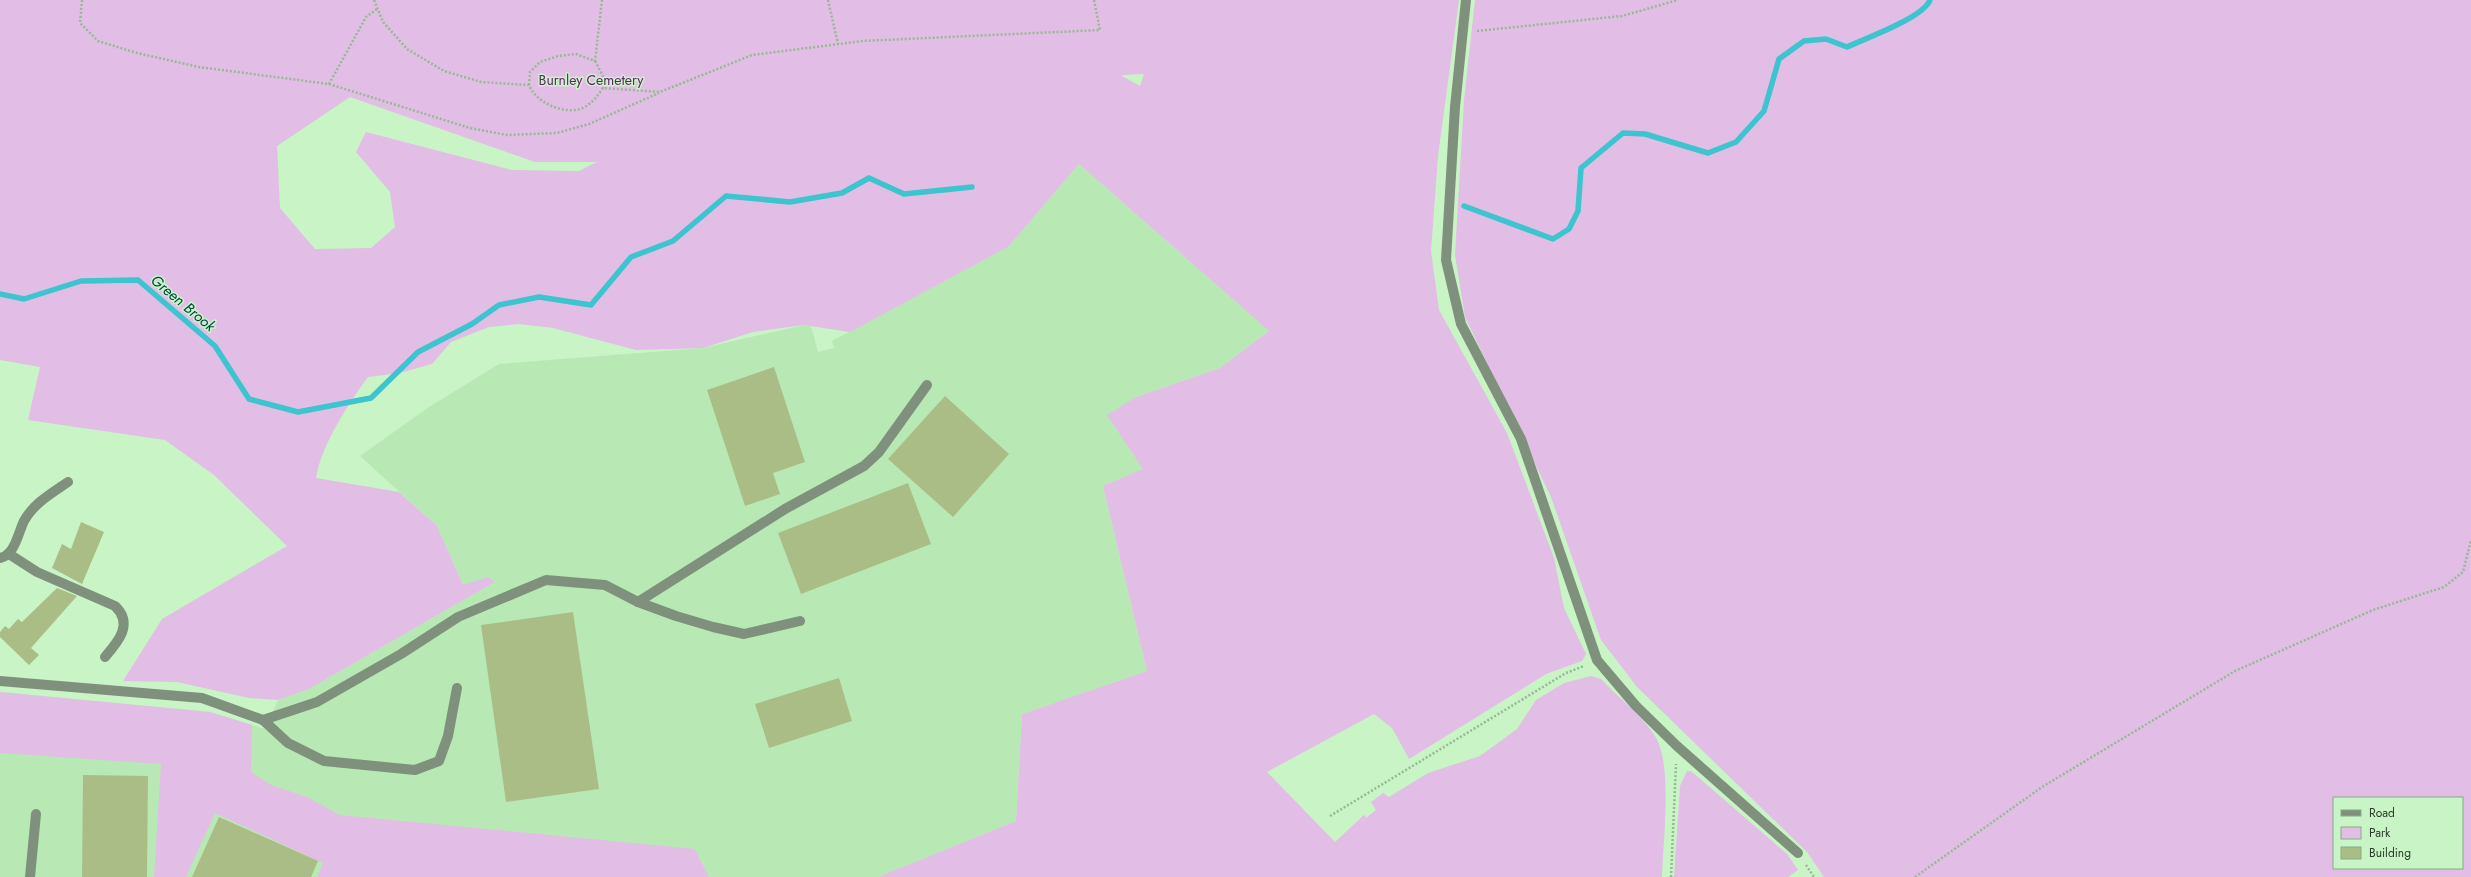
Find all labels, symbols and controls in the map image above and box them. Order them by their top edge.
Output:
park label: Burnley Cemetery [539,70,644,90]
water label: Green Brook [146,269,221,337]
legend [2333,797,2463,869]
text: Road [2369,804,2395,822]
text: Park [2369,824,2391,842]
text: Building [2369,844,2411,862]

